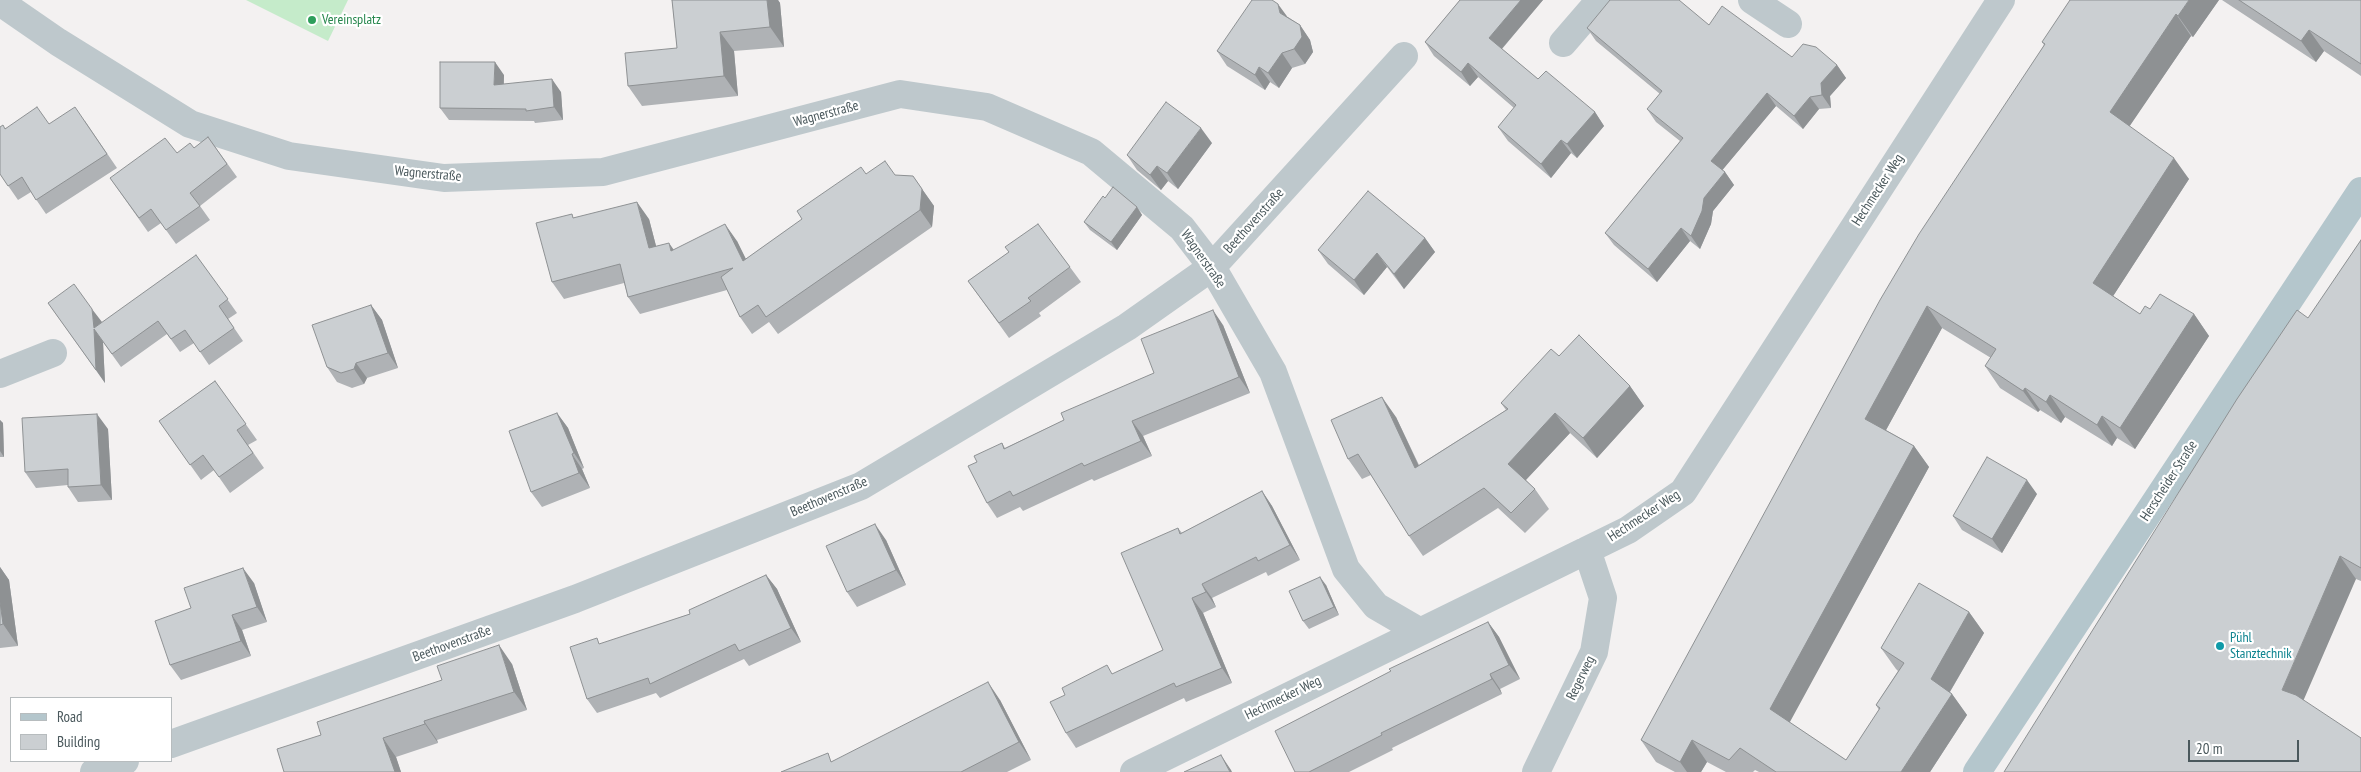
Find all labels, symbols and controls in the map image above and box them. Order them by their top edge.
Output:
place label: Vereinsplatz [322,12,381,28]
marker: Vereinsplatz [306,14,318,26]
street label: Wagnerstraße [791,97,861,131]
street label: Hechmecker Weg [1848,151,1908,229]
street label: Wagnerstraße [394,163,462,185]
street label: Beethovenstraße [1220,185,1288,257]
street label: Wagnerstraße [1177,227,1229,291]
street label: Herscheider Straße [2137,438,2201,524]
street label: Beethovenstraße [788,473,870,521]
street label: Hechmecker Weg [1605,486,1683,546]
street label: Beethovenstraße [411,622,493,666]
place label: Pühl Stanztechnik [2230,630,2292,662]
marker: Pühl Stanztechnik [2214,640,2226,652]
street label: Regerweg [1563,653,1599,703]
street label: Hechmecker Weg [1242,672,1324,724]
legend [10,697,172,762]
text: Road [57,707,83,726]
scale bar [2191,730,2302,762]
text: Building [57,732,100,751]
text: 20 m [2196,739,2222,758]

